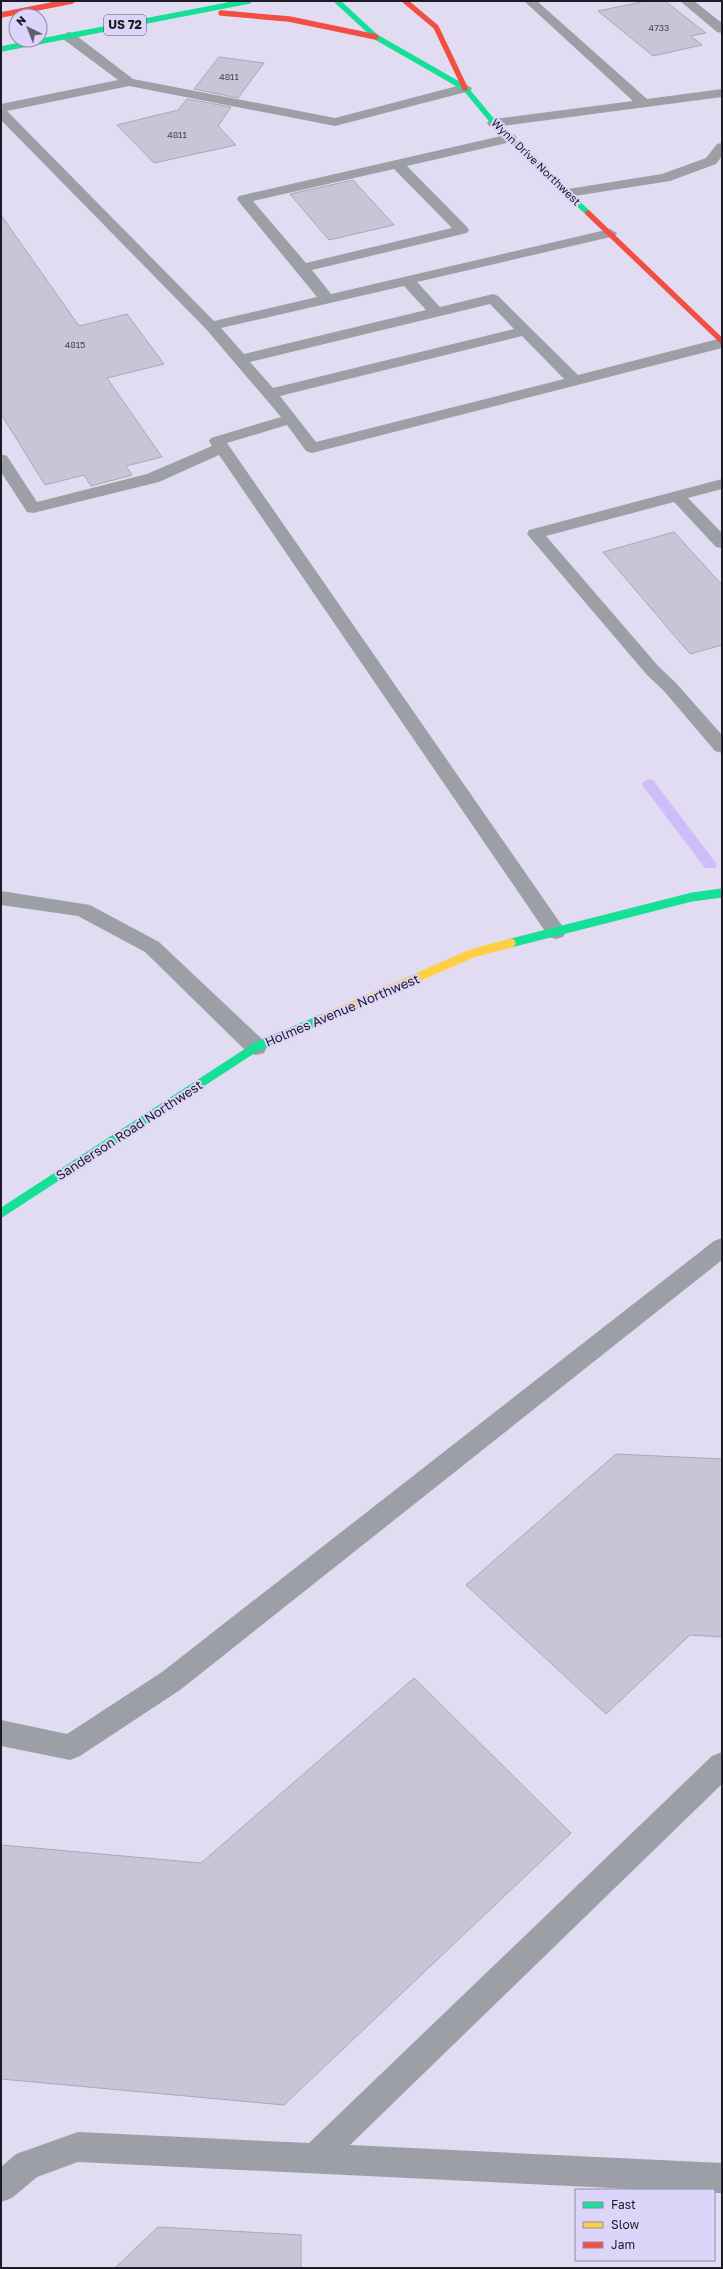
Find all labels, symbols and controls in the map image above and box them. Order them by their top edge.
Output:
north arrow [8,8,48,48]
text: N [13,13,28,28]
road number: US 72 [104,15,146,35]
house number: 4733 [649,22,669,33]
house number: 4811 [219,71,239,82]
street label: Wynn Drive Northwest [489,116,584,208]
house number: 4811 [167,129,187,140]
house number: 4815 [65,339,85,350]
street label: Holmes Avenue Northwest [262,970,422,1050]
street label: Sanderson Road Northwest [53,1077,205,1183]
legend [575,2189,715,2261]
text: Fast [611,2197,636,2212]
text: Slow [611,2217,639,2232]
text: Jam [611,2237,635,2252]

